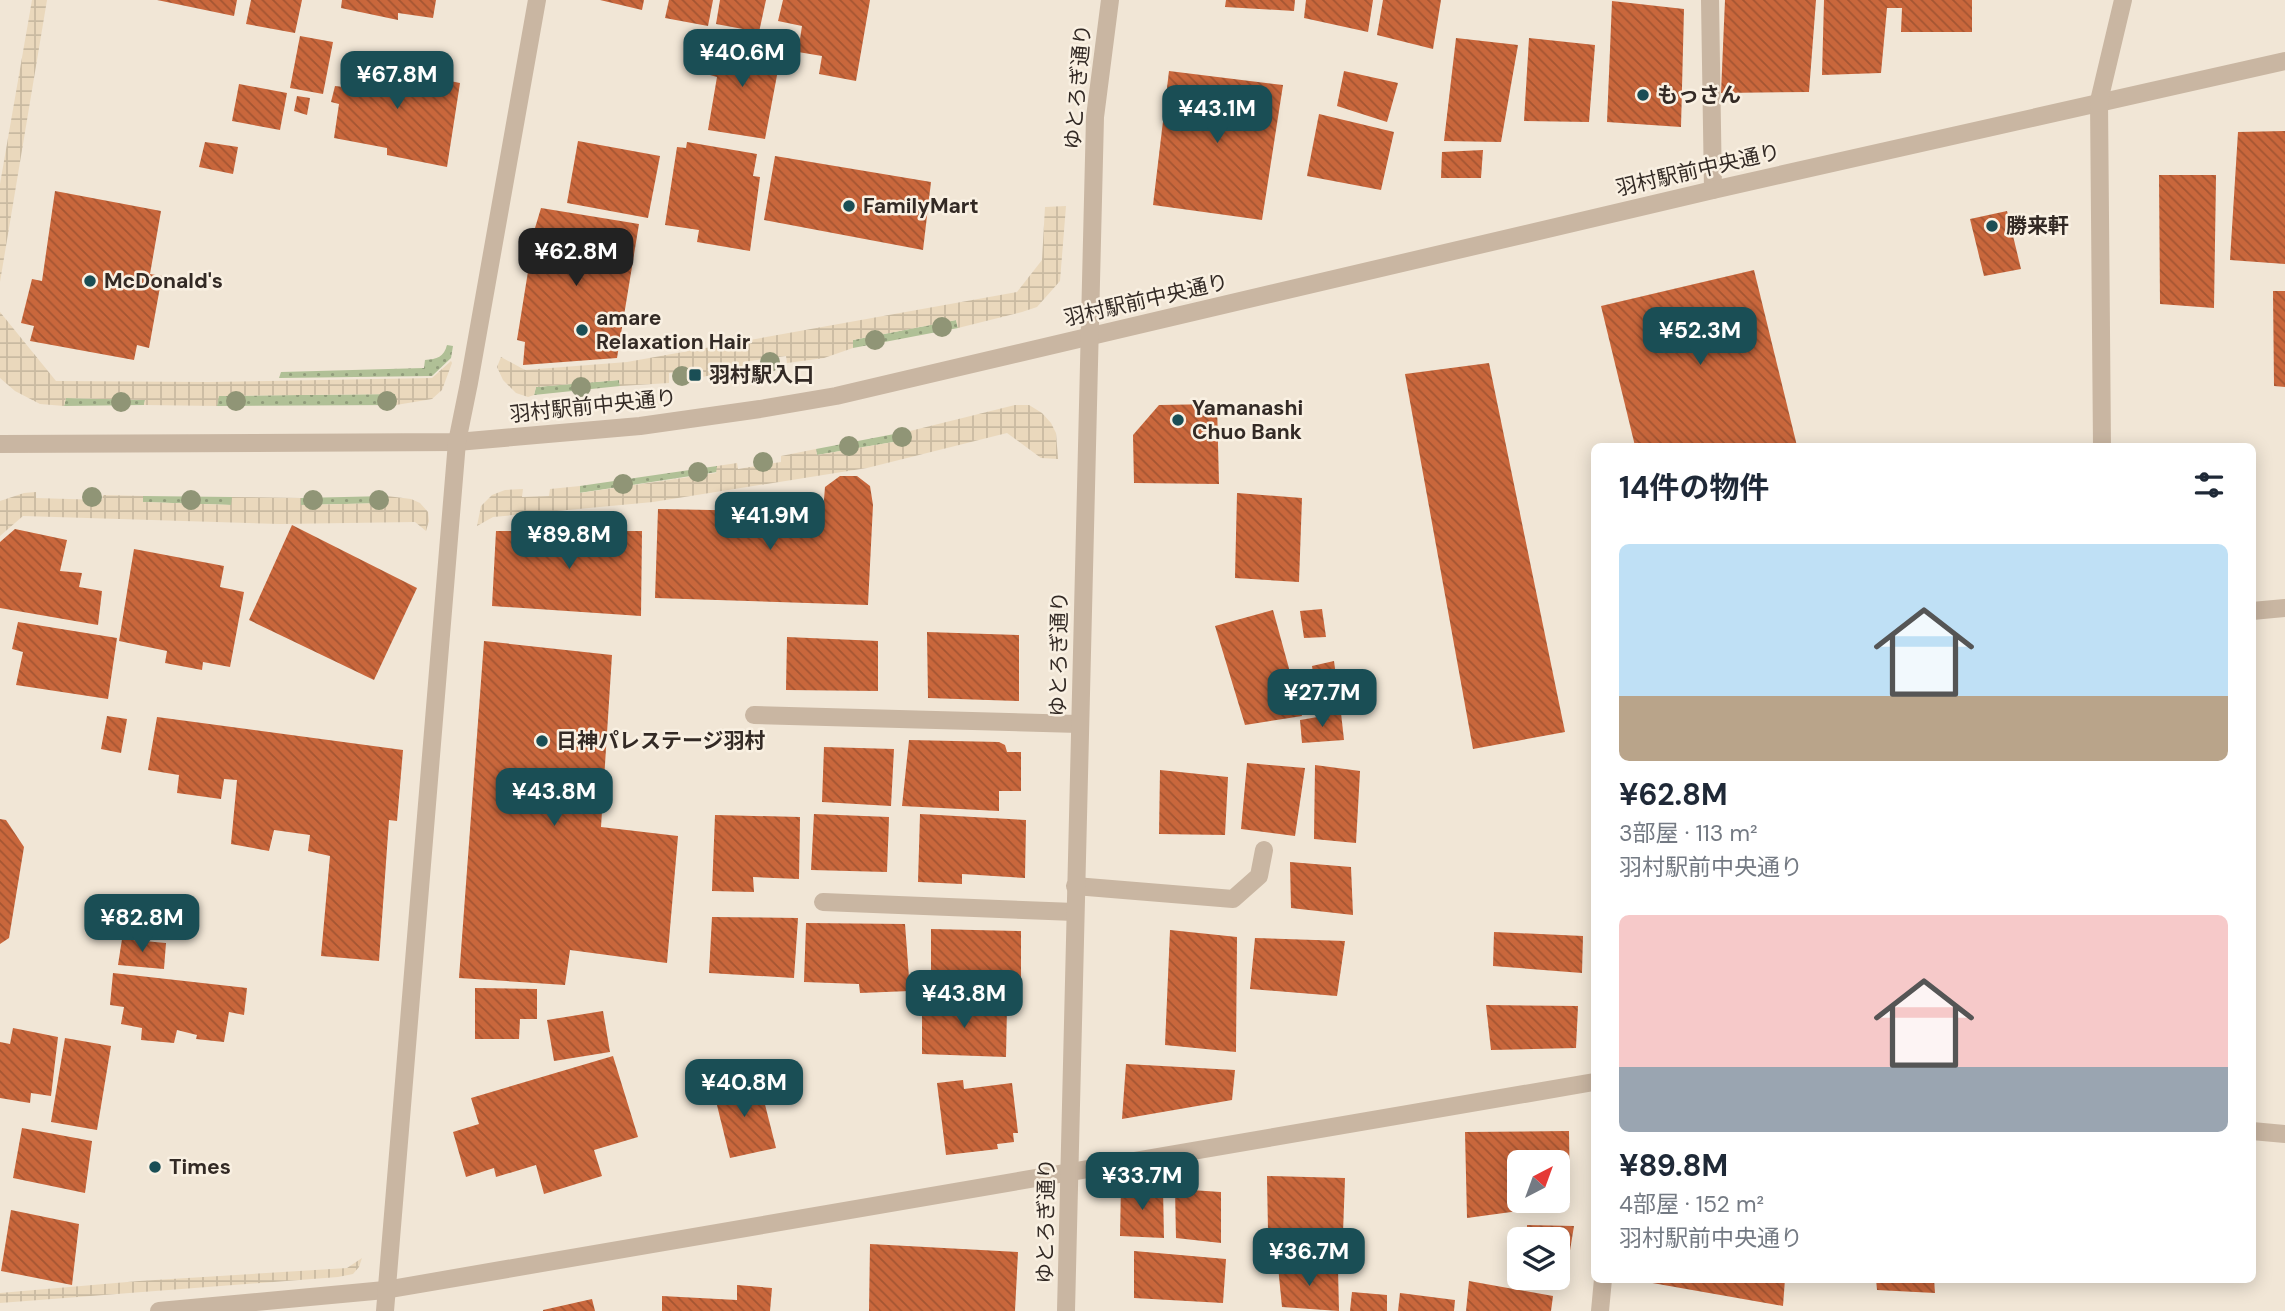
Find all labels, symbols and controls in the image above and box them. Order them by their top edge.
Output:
street label: ゆとろぎ通り [1059,23,1097,151]
pin: ¥40.6M [685,29,799,89]
text: ¥40.6M [699,37,785,67]
pin: ¥67.8M [340,52,454,111]
text: ¥67.8M [357,59,438,89]
place label: もっさん [1657,81,1741,109]
pin: ¥43.1M [1160,86,1274,145]
marker: もっさん [1635,87,1651,103]
text: ¥43.1M [1178,93,1256,123]
street label: 羽村駅前中央通り [1613,137,1783,203]
place label: FamilyMart [863,192,978,220]
marker: FamilyMart [841,198,857,214]
place label: 勝来軒 [2006,212,2069,240]
marker: 勝来軒 [1984,218,2000,234]
pin: ¥62.8M [519,229,633,288]
text: ¥62.8M [534,236,618,266]
place label: McDonald's [104,267,223,295]
street label: 羽村駅前中央通り [1061,267,1231,333]
marker: McDonald's [82,273,98,289]
place label: amare Relaxation Hair [596,304,751,356]
pin: ¥52.3M [1643,308,1757,367]
text: ¥52.3M [1659,315,1741,345]
marker: amare Relaxation Hair [574,322,590,338]
place label: 羽村駅入口 [709,361,814,389]
marker: 羽村駅入口 [687,367,703,383]
street label: 羽村駅前中央通り [508,383,678,429]
place label: Yamanashi Chuo Bank [1192,394,1303,446]
marker: Yamanashi Chuo Bank [1170,412,1186,428]
icon: filters [2190,466,2228,504]
text: 14件の物件 [1619,468,1769,507]
pin: ¥41.9M [713,492,827,552]
text: ¥41.9M [731,500,809,530]
pin: ¥89.8M [512,512,626,571]
text: ¥89.8M [527,519,611,549]
icon: home [1861,589,1987,715]
street label: ゆとろぎ通り [1044,591,1074,717]
pin: ¥27.7M [1265,670,1379,729]
text: ¥27.7M [1284,677,1360,707]
place label: 日神パレステージ羽村 [556,727,766,755]
marker: 日神パレステージ羽村 [534,733,550,749]
pin: ¥43.8M [497,768,611,828]
text: ¥62.8M [1619,775,1728,814]
text: ¥43.8M [512,776,596,806]
text: 3部屋 · 113 m² [1619,818,1758,848]
text: 羽村駅前中央通り [1619,852,1803,882]
pin: ¥82.8M [85,894,199,954]
text: ¥82.8M [100,902,184,932]
icon: home [1861,960,1987,1086]
pin: ¥43.8M [907,970,1021,1030]
text: ¥43.8M [922,978,1006,1008]
pin: ¥40.8M [687,1060,801,1119]
text: ¥40.8M [701,1067,787,1097]
text: ¥89.8M [1619,1146,1728,1185]
north arrow [1507,1150,1570,1213]
map controls [1507,1150,1570,1290]
pin: ¥33.7M [1085,1152,1199,1212]
place label: Times [169,1153,231,1181]
street label: ゆとろぎ通り [1031,1158,1061,1284]
marker: Times [147,1159,163,1175]
text: ¥33.7M [1102,1160,1182,1190]
text: 4部屋 · 152 m² [1619,1189,1764,1219]
text: 羽村駅前中央通り [1619,1223,1803,1253]
button: layers [1507,1227,1570,1290]
pin: ¥36.7M [1252,1228,1366,1288]
text: ¥36.7M [1269,1236,1349,1266]

